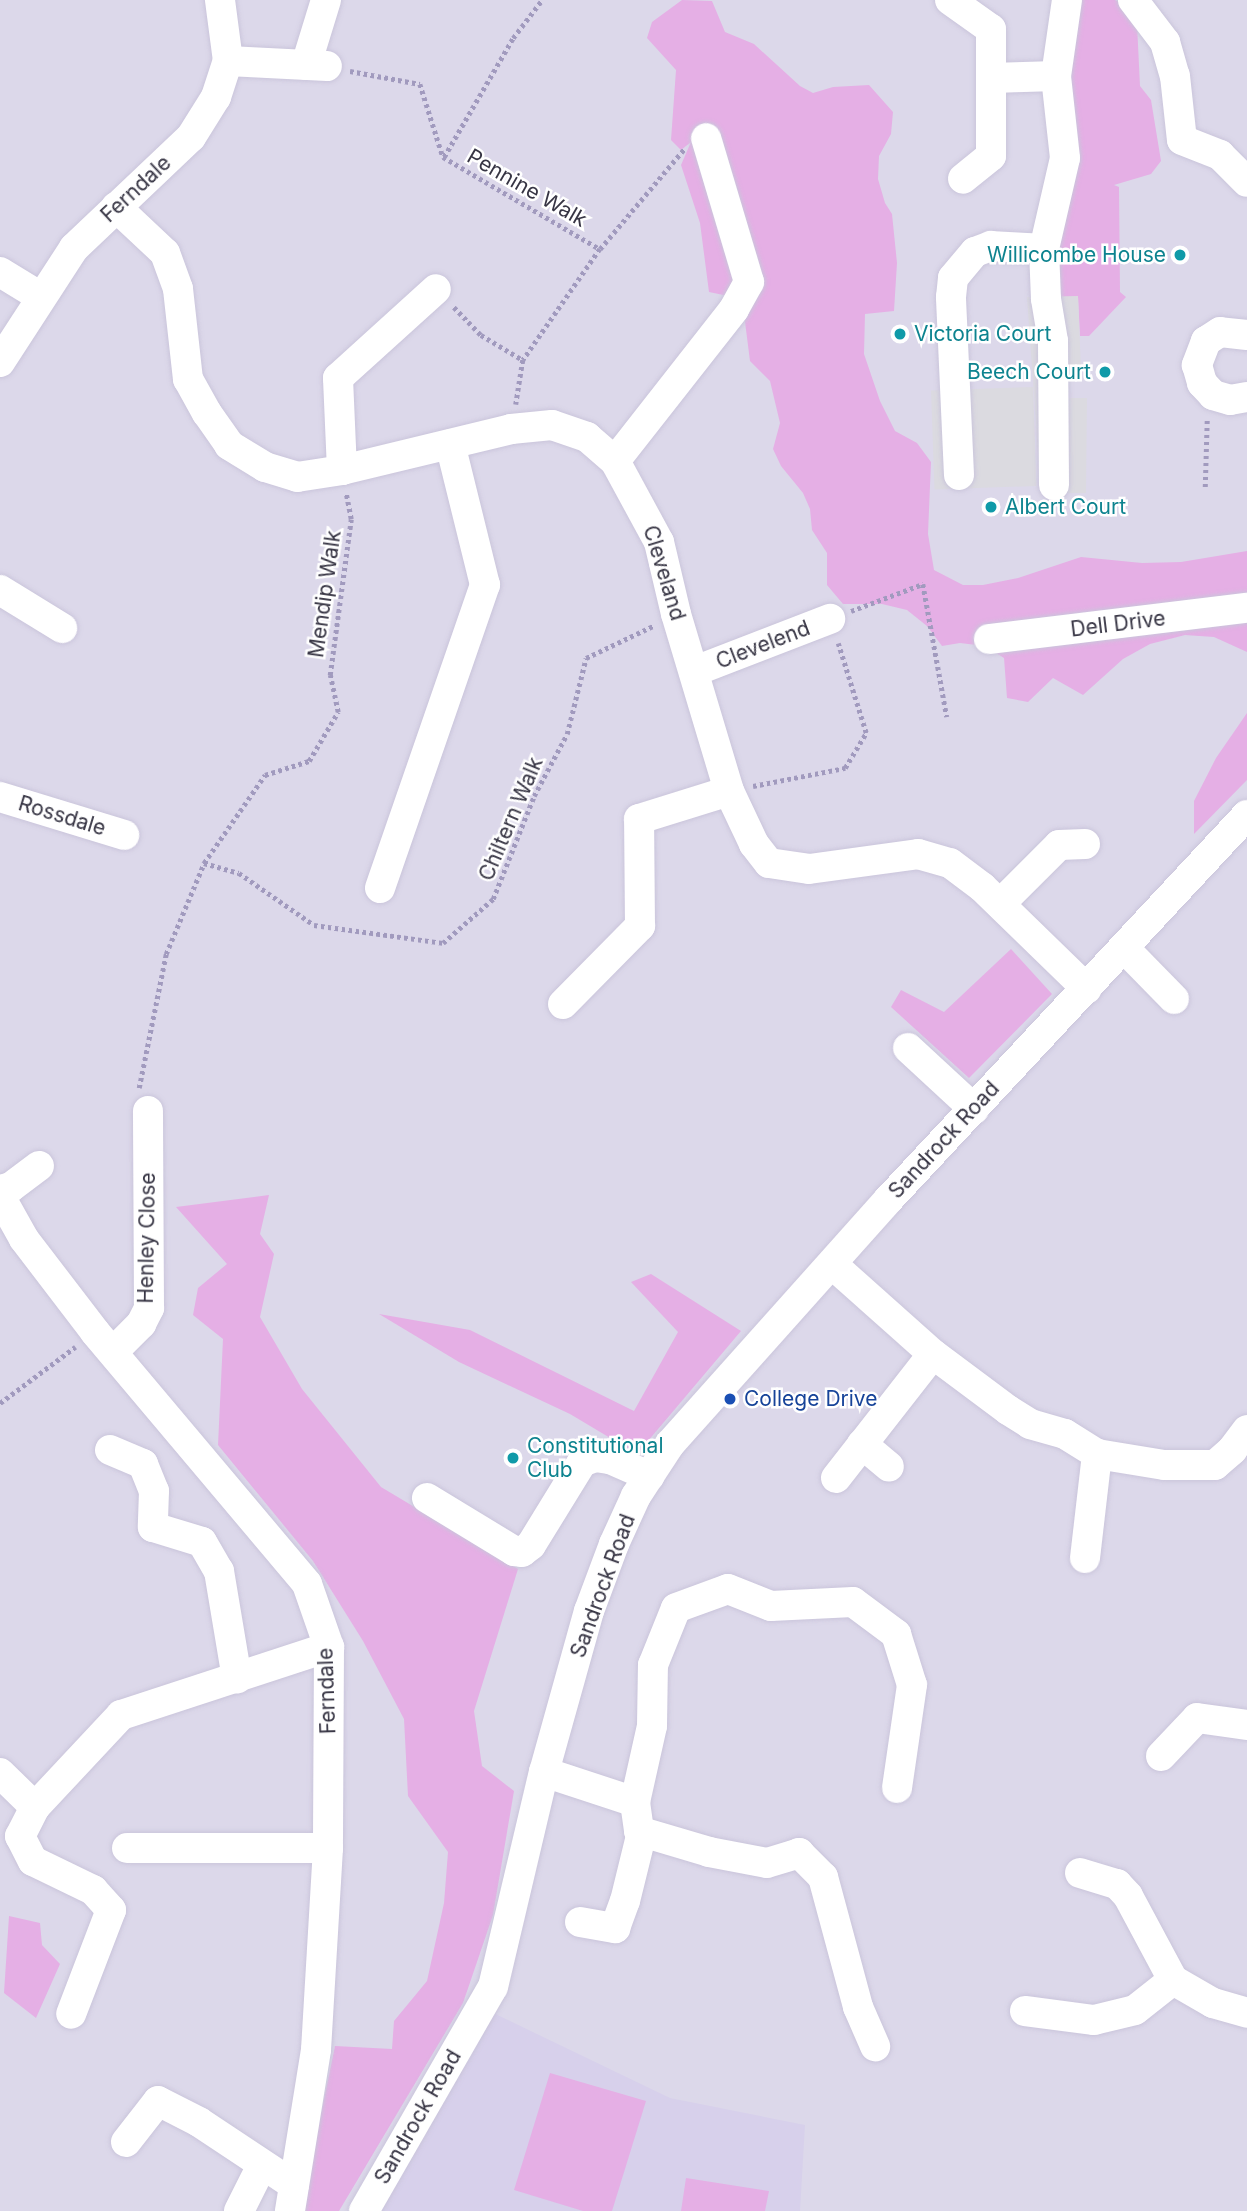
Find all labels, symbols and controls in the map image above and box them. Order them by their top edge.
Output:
street label: Pennine Walk [463,144,591,232]
street label: Ferndale [96,150,176,228]
place label: Willicombe House [987,242,1166,268]
marker: Willicombe House [1172,247,1188,263]
place label: Victoria Court [914,321,1051,347]
marker: Victoria Court [892,326,908,342]
place label: Beech Court [967,359,1091,385]
marker: Beech Court [1097,364,1113,380]
place label: Albert Court [1005,494,1126,520]
marker: Albert Court [983,499,999,515]
street label: Cleveland [638,522,690,624]
street label: Mendip Walk [304,529,346,659]
street label: Dell Drive [1069,606,1167,642]
street label: Clevelend [713,616,813,674]
street label: Chiltern Walk [474,753,548,885]
street label: Rossdale [15,791,109,841]
street label: Sandrock Road [883,1076,1005,1204]
street label: Henley Close [133,1172,161,1304]
place label: College Drive [744,1386,877,1412]
marker: College Drive [722,1391,738,1407]
place label: Constitutional Club [527,1433,664,1483]
marker: Constitutional Club [505,1450,521,1466]
street label: Sandrock Road [565,1511,641,1661]
street label: Ferndale [313,1647,341,1735]
street label: Sandrock Road [369,2045,467,2189]

